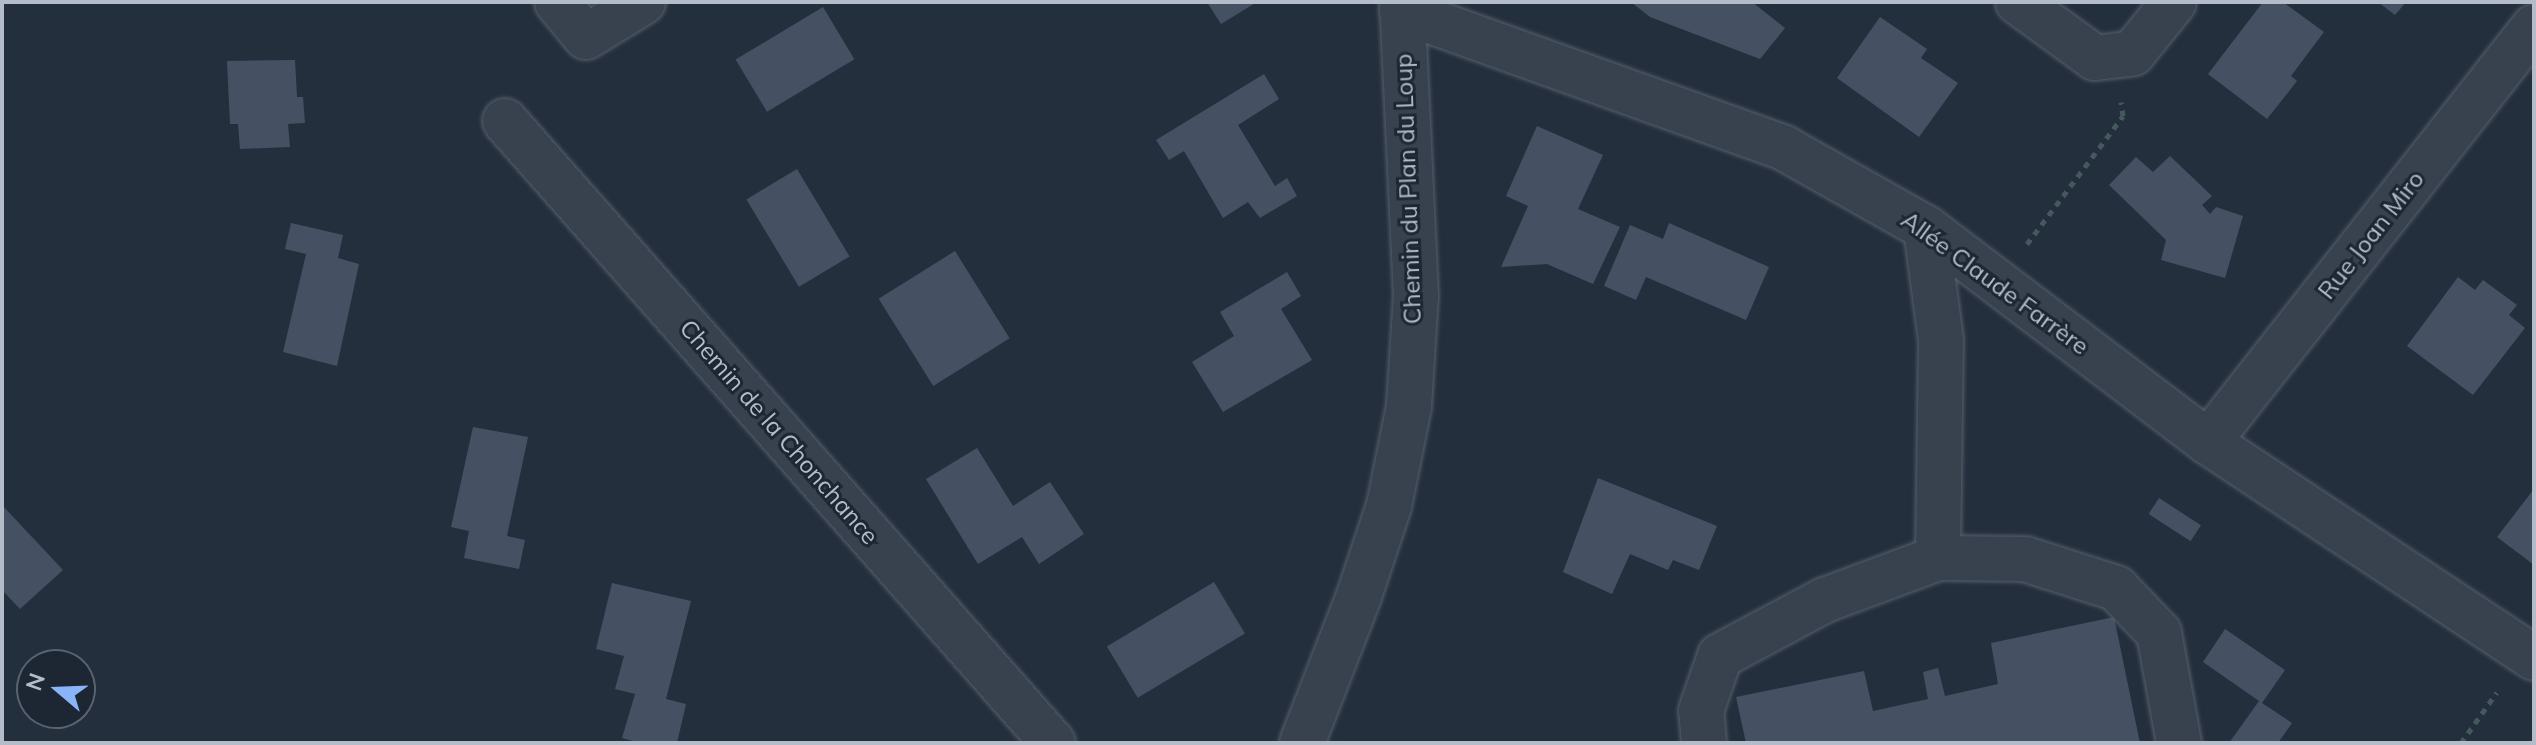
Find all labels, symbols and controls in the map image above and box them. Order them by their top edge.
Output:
street label: Chemin du Plan du Loup [1389,53,1427,325]
street label: Rue Joan Miro [2312,165,2430,305]
street label: Allée Claude Farrère [1896,205,2094,361]
street label: Chemin de la Chonchance [674,314,884,550]
north arrow [16,649,96,729]
text: N [19,669,51,694]

